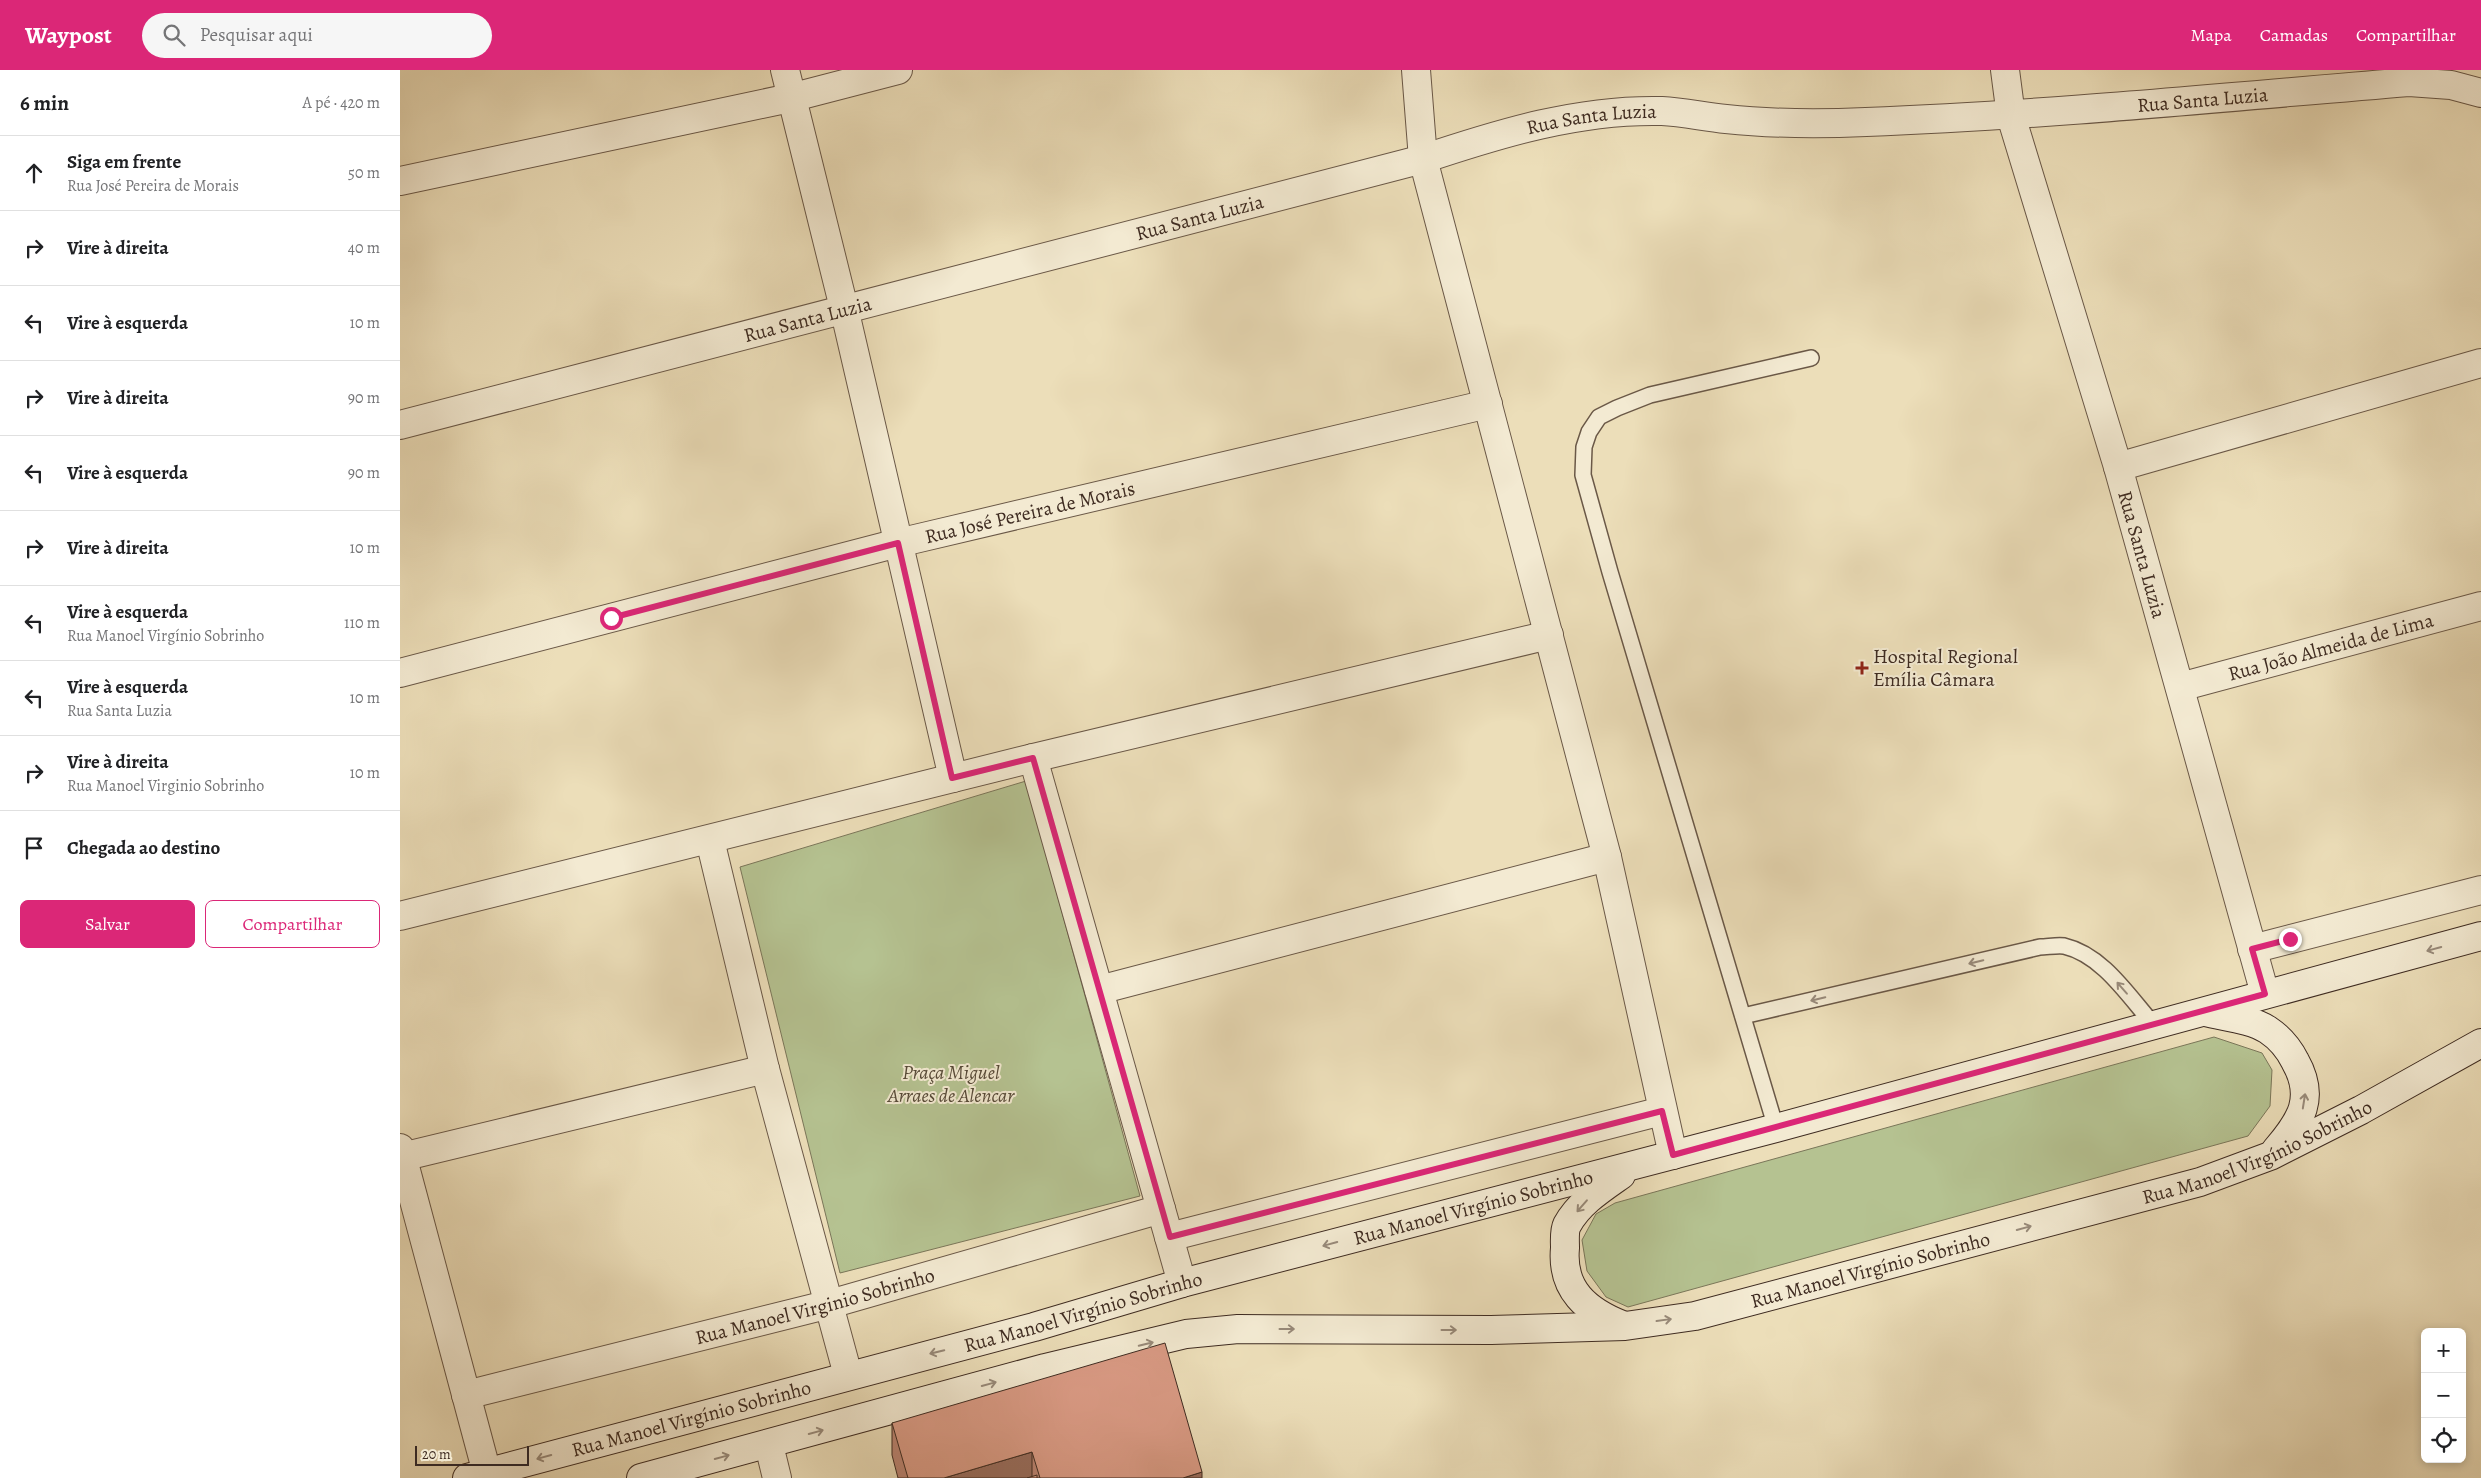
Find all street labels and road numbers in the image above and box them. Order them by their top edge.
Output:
street label: Rua Santa Luzia [2136,81,2270,118]
street label: Rua Santa Luzia [1524,97,1657,141]
street label: Rua Santa Luzia [1132,187,1267,247]
street label: Rua Santa Luzia [741,289,875,349]
street label: Rua José Pereira de Morais [922,474,1137,550]
street label: Rua Santa Luzia [2112,487,2173,622]
street label: Rua João Almeida de Lima [2225,606,2437,687]
street label: Rua Manoel Virgínio Sobrinho [2139,1093,2377,1210]
street label: Rua Manoel Virgínio Sobrinho [1350,1163,1596,1251]
street label: Rua Manoel Virgínio Sobrinho [1747,1225,1993,1314]
street label: Rua Manoel Virginio Sobrinho [692,1261,938,1351]
street label: Rua Manoel Virgínio Sobrinho [961,1265,1205,1359]
street label: Rua Manoel Virgínio Sobrinho [568,1373,814,1463]

